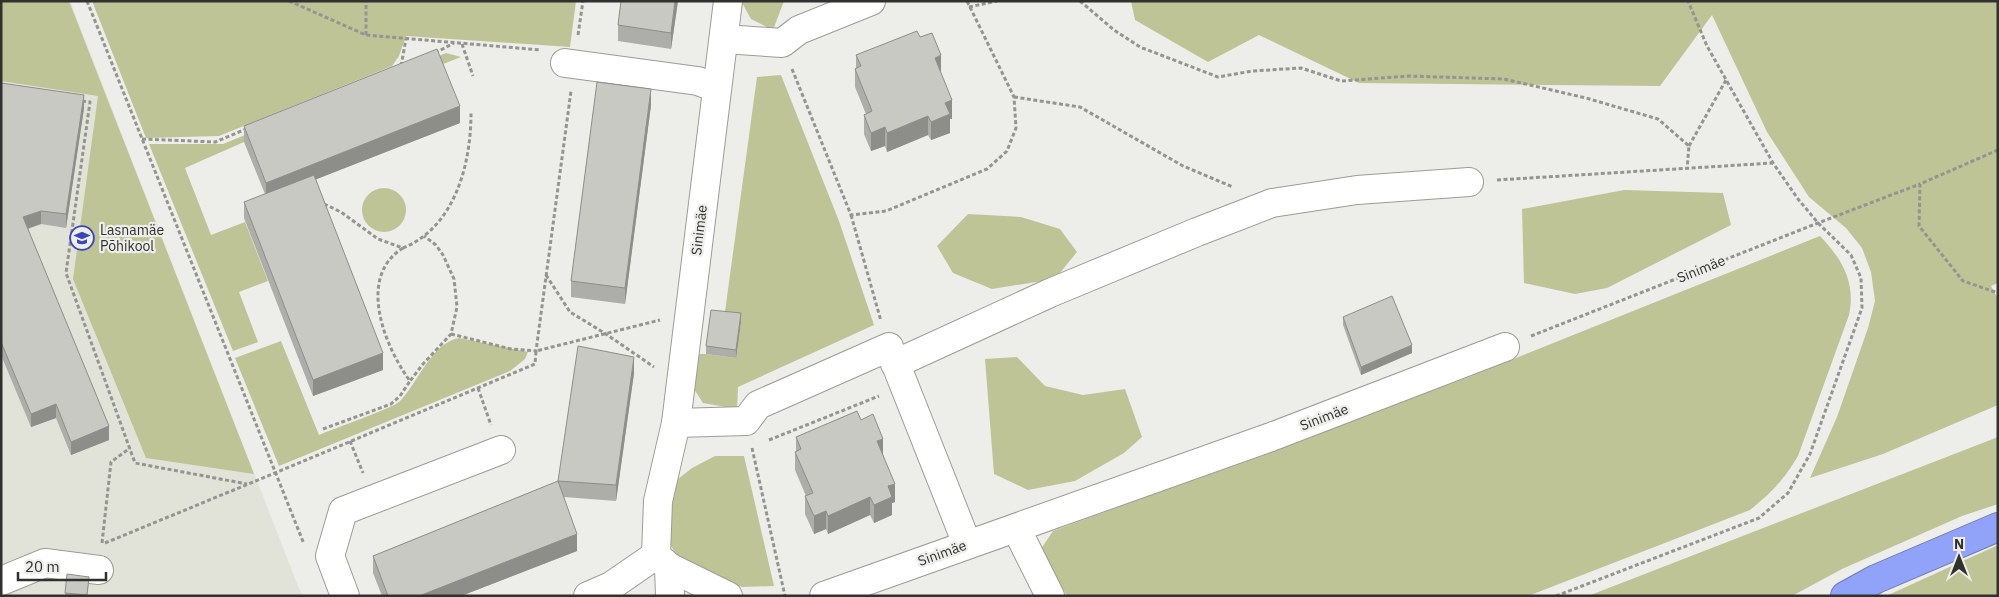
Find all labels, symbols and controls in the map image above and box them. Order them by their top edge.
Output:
street label: Sinimäe [687,204,711,256]
place label: Lasnamäe Põhikool [100,221,164,255]
school or university icon: Lasnamäe Põhikool [69,225,95,251]
street label: Sinimäe [1674,251,1728,287]
street label: Sinimäe [1297,399,1351,434]
north arrow [1934,532,1984,582]
text: N [1954,535,1964,553]
street label: Sinimäe [915,536,969,570]
scale bar [18,550,105,582]
text: 20 m [25,557,60,576]

